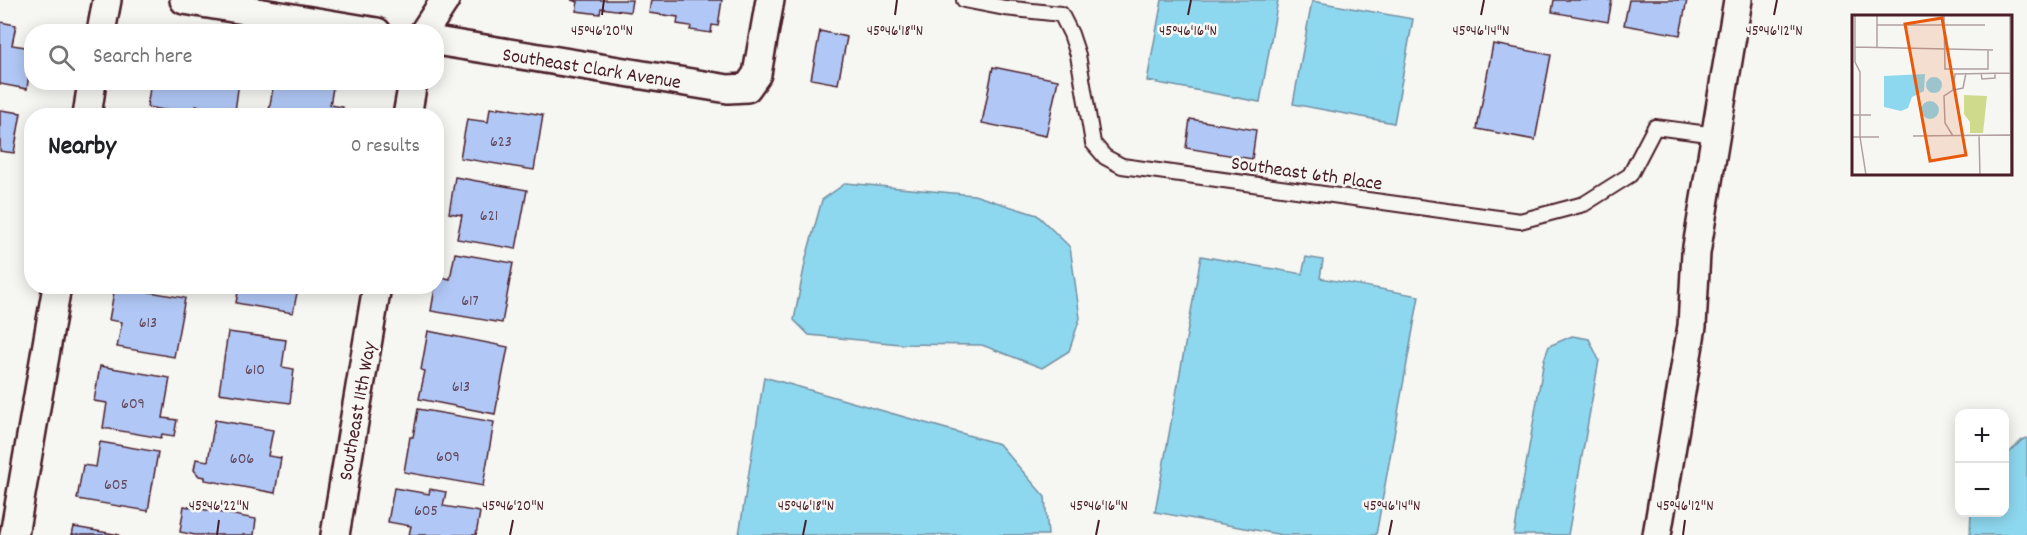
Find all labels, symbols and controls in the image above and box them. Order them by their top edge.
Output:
inset map [1852,15,2012,176]
text: 45°46'20"N [571,21,633,43]
text: 45°46'18"N [867,21,923,43]
text: 45°46'16"N [1159,21,1217,43]
text: 45°46'14"N [1453,21,1509,43]
text: 45°46'12"N [1745,21,1803,43]
search box [24,24,444,90]
icon: search [45,41,78,74]
text: Search here [93,42,192,73]
street label: Southeast Clark Avenue [500,42,683,98]
text: Nearby [48,129,116,166]
house number: 623 [490,131,512,154]
text: 0 results [351,133,420,161]
street label: Southeast 6th Place [1229,151,1384,199]
house number: 621 [480,205,498,228]
house number: 617 [461,290,479,313]
house number: 613 [139,312,157,335]
street label: Southeast 11th Way [333,339,385,483]
house number: 610 [245,359,265,382]
house number: 613 [452,376,470,399]
house number: 609 [121,393,145,416]
map controls [1955,409,2009,517]
button: + [1955,409,2009,463]
house number: 609 [436,446,460,469]
house number: 606 [230,448,254,471]
button: − [1955,463,2009,517]
house number: 605 [104,474,128,497]
text: 45°46'22"N [189,496,249,518]
text: 45°46'20"N [482,496,544,518]
text: 45°46'18"N [778,496,834,518]
text: 45°46'16"N [1070,496,1128,518]
text: 45°46'14"N [1364,496,1420,518]
text: 45°46'12"N [1656,496,1714,518]
house number: 605 [414,500,438,523]

